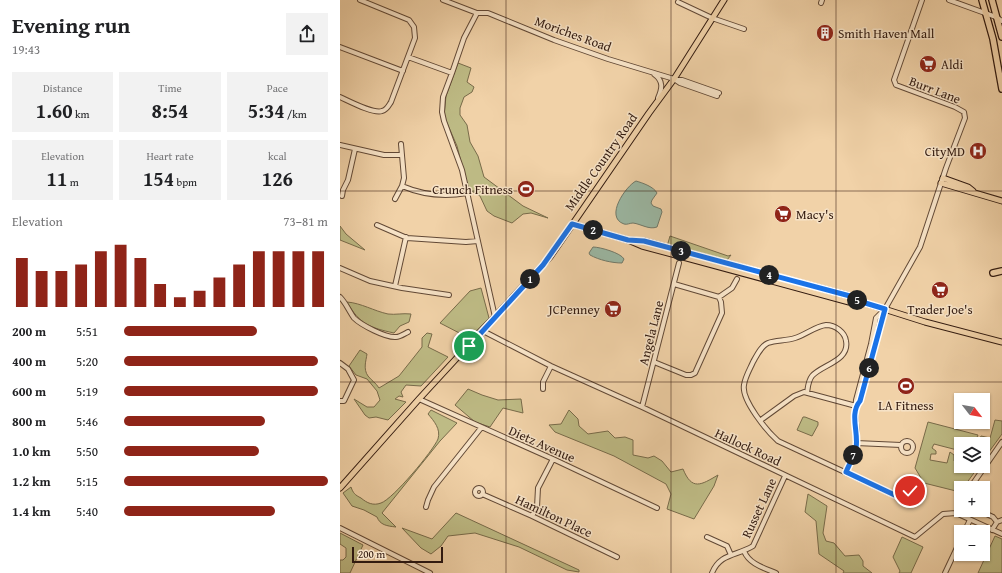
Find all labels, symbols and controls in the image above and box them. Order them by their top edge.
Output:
text: Evening run [12,9,130,41]
street label: Moriches Road [532,11,614,57]
button: share [286,13,328,55]
building icon: Smith Haven Mall [815,23,835,43]
place label: Smith Haven Mall [838,24,935,43]
text: 19:43 [12,40,40,59]
supermarket icon: Aldi [918,54,938,74]
place label: Aldi [941,55,963,74]
street label: Burr Lane [906,71,964,109]
text: Distance [43,80,82,96]
text: Time [158,80,182,96]
text: Pace [267,80,288,96]
text: 1.60 [36,96,73,125]
text: 8:54 [152,96,188,125]
text: 5:34 [248,96,285,125]
text: km [73,106,90,122]
text: /km [285,106,307,122]
street label: Middle Country Road [560,109,642,215]
hospital icon: CityMD [968,141,988,161]
place label: CityMD [925,142,965,161]
text: Elevation [41,148,84,164]
text: Heart rate [146,148,194,164]
text: kcal [268,148,287,164]
text: 11 [47,164,67,193]
text: 154 [143,164,174,193]
text: 126 [262,164,293,193]
text: m [67,174,79,190]
text: bpm [174,174,197,190]
sports icon: Crunch Fitness [516,179,536,199]
place label: Crunch Fitness [432,180,513,199]
supermarket icon: Macy's [773,204,793,224]
place label: Macy's [796,205,834,224]
text: Elevation [12,212,63,231]
text: 73–81 m [283,212,328,231]
pin: 2 [583,220,603,240]
text: 2 [590,222,596,238]
pin: 3 [671,241,691,261]
text: 3 [678,243,684,259]
pin: 4 [759,265,779,285]
text: 4 [766,267,772,283]
pin: 1 [520,269,540,289]
text: 1 [527,271,533,287]
supermarket icon: Trader Joe's [930,280,950,300]
pin: 5 [847,290,867,310]
text: 5 [854,292,860,308]
supermarket icon: JCPenney [603,299,623,319]
street label: Angela Lane [634,299,668,367]
place label: JCPenney [547,300,601,319]
place label: Trader Joe's [907,300,973,319]
text: 200 m [12,322,46,341]
text: 5:51 [76,322,98,341]
pin [452,329,486,363]
icon: arrive [458,335,480,357]
text: 400 m [12,352,46,371]
text: 5:20 [76,352,98,371]
pin: 6 [859,358,879,378]
text: 6 [866,360,872,376]
sports icon: LA Fitness [896,376,916,396]
text: 600 m [12,382,46,401]
text: 5:19 [76,382,98,401]
north arrow [954,393,990,429]
map controls [954,393,990,561]
place label: LA Fitness [878,396,934,415]
text: 800 m [12,412,46,431]
text: 5:46 [76,412,98,431]
street label: Dietz Avenue [506,421,578,467]
street label: Hallock Road [712,423,784,471]
button: layers [954,437,990,473]
text: 1.0 km [12,442,51,461]
text: 5:50 [76,442,98,461]
pin: 7 [843,445,863,465]
text: 7 [850,447,856,463]
text: 1.2 km [12,472,51,491]
text: 5:15 [76,472,98,491]
pin [893,474,927,508]
street label: Russet Lane [737,475,781,541]
icon: check [899,480,921,502]
button: + [954,481,990,517]
street label: Hamilton Place [512,490,596,542]
text: 1.4 km [12,502,51,521]
text: 5:40 [76,502,98,521]
button: − [954,525,990,561]
scale bar [352,545,443,564]
text: 200 m [358,546,385,562]

